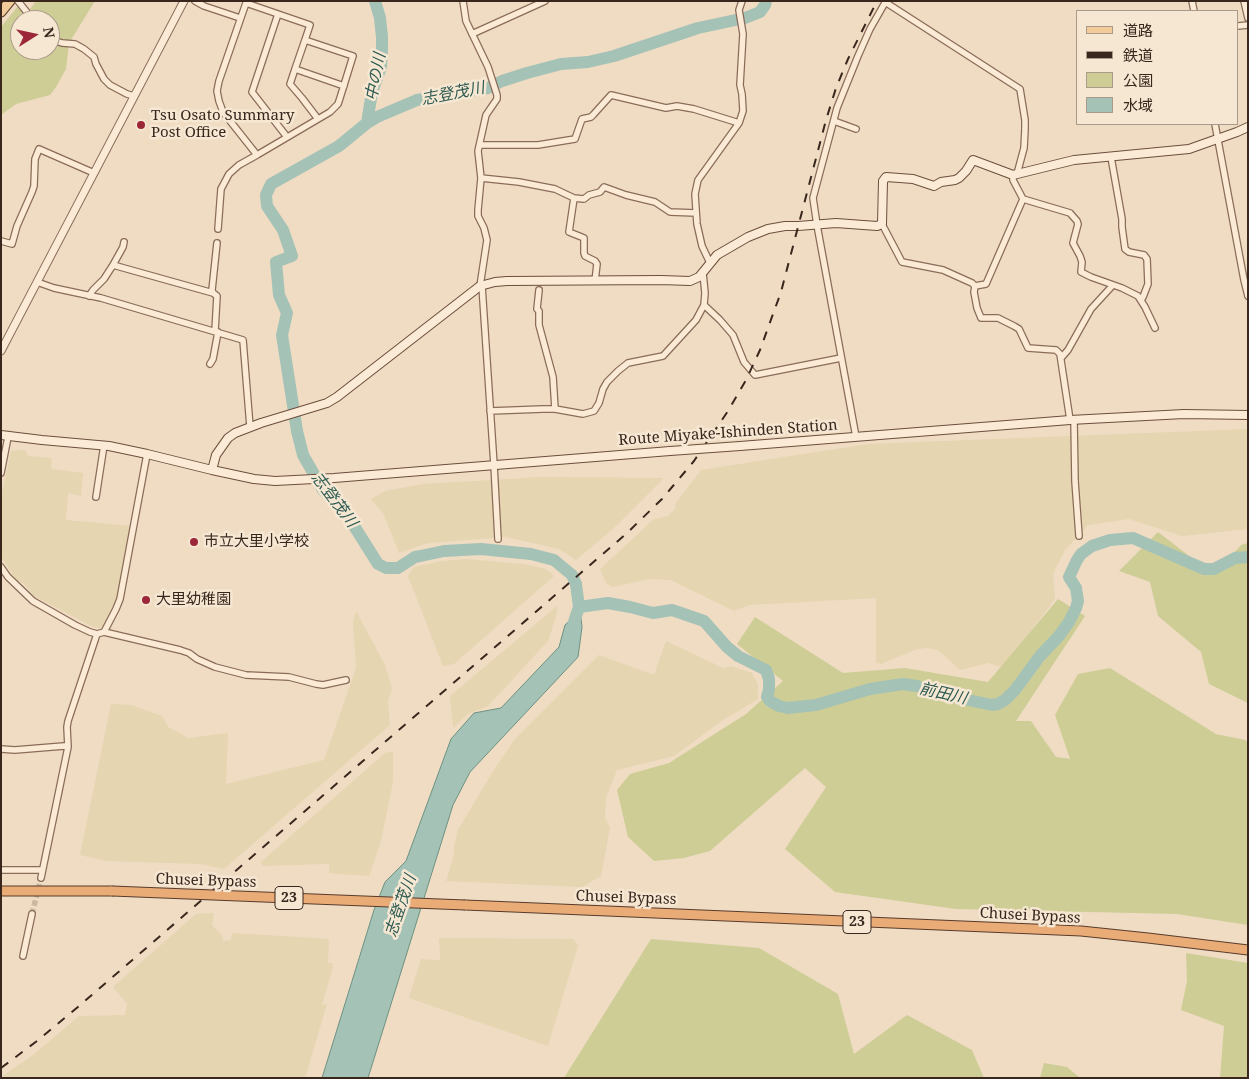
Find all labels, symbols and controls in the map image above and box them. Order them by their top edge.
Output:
north arrow [10,10,60,60]
legend [1076,10,1239,125]
text: 道路 [1123,20,1153,40]
text: N [39,25,60,40]
text: 鉄道 [1123,45,1153,65]
water label: 中の川 [362,52,390,102]
text: 公園 [1123,70,1153,90]
water label: 志登茂川 [420,78,486,110]
text: 水域 [1123,95,1153,115]
place label: Tsu Osato Summary Post Office [151,107,295,142]
marker: Tsu Osato Summary Post Office [135,119,147,131]
street label: Route Miyake-Ishinden Station [618,416,838,450]
water label: 志登茂川 [307,469,361,531]
place label: 市立大里小学校 [204,533,309,551]
marker: 市立大里小学校 [188,536,200,548]
place label: 大里幼稚園 [156,591,231,609]
marker: 大里幼稚園 [140,594,152,606]
water label: 前田川 [917,679,969,709]
street label: Chusei Bypass [155,870,257,892]
water label: 志登茂川 [382,873,420,939]
road number: 23 [275,886,303,910]
street label: Chusei Bypass [575,887,677,909]
street label: Chusei Bypass [979,904,1081,928]
road number: 23 [843,910,871,934]

